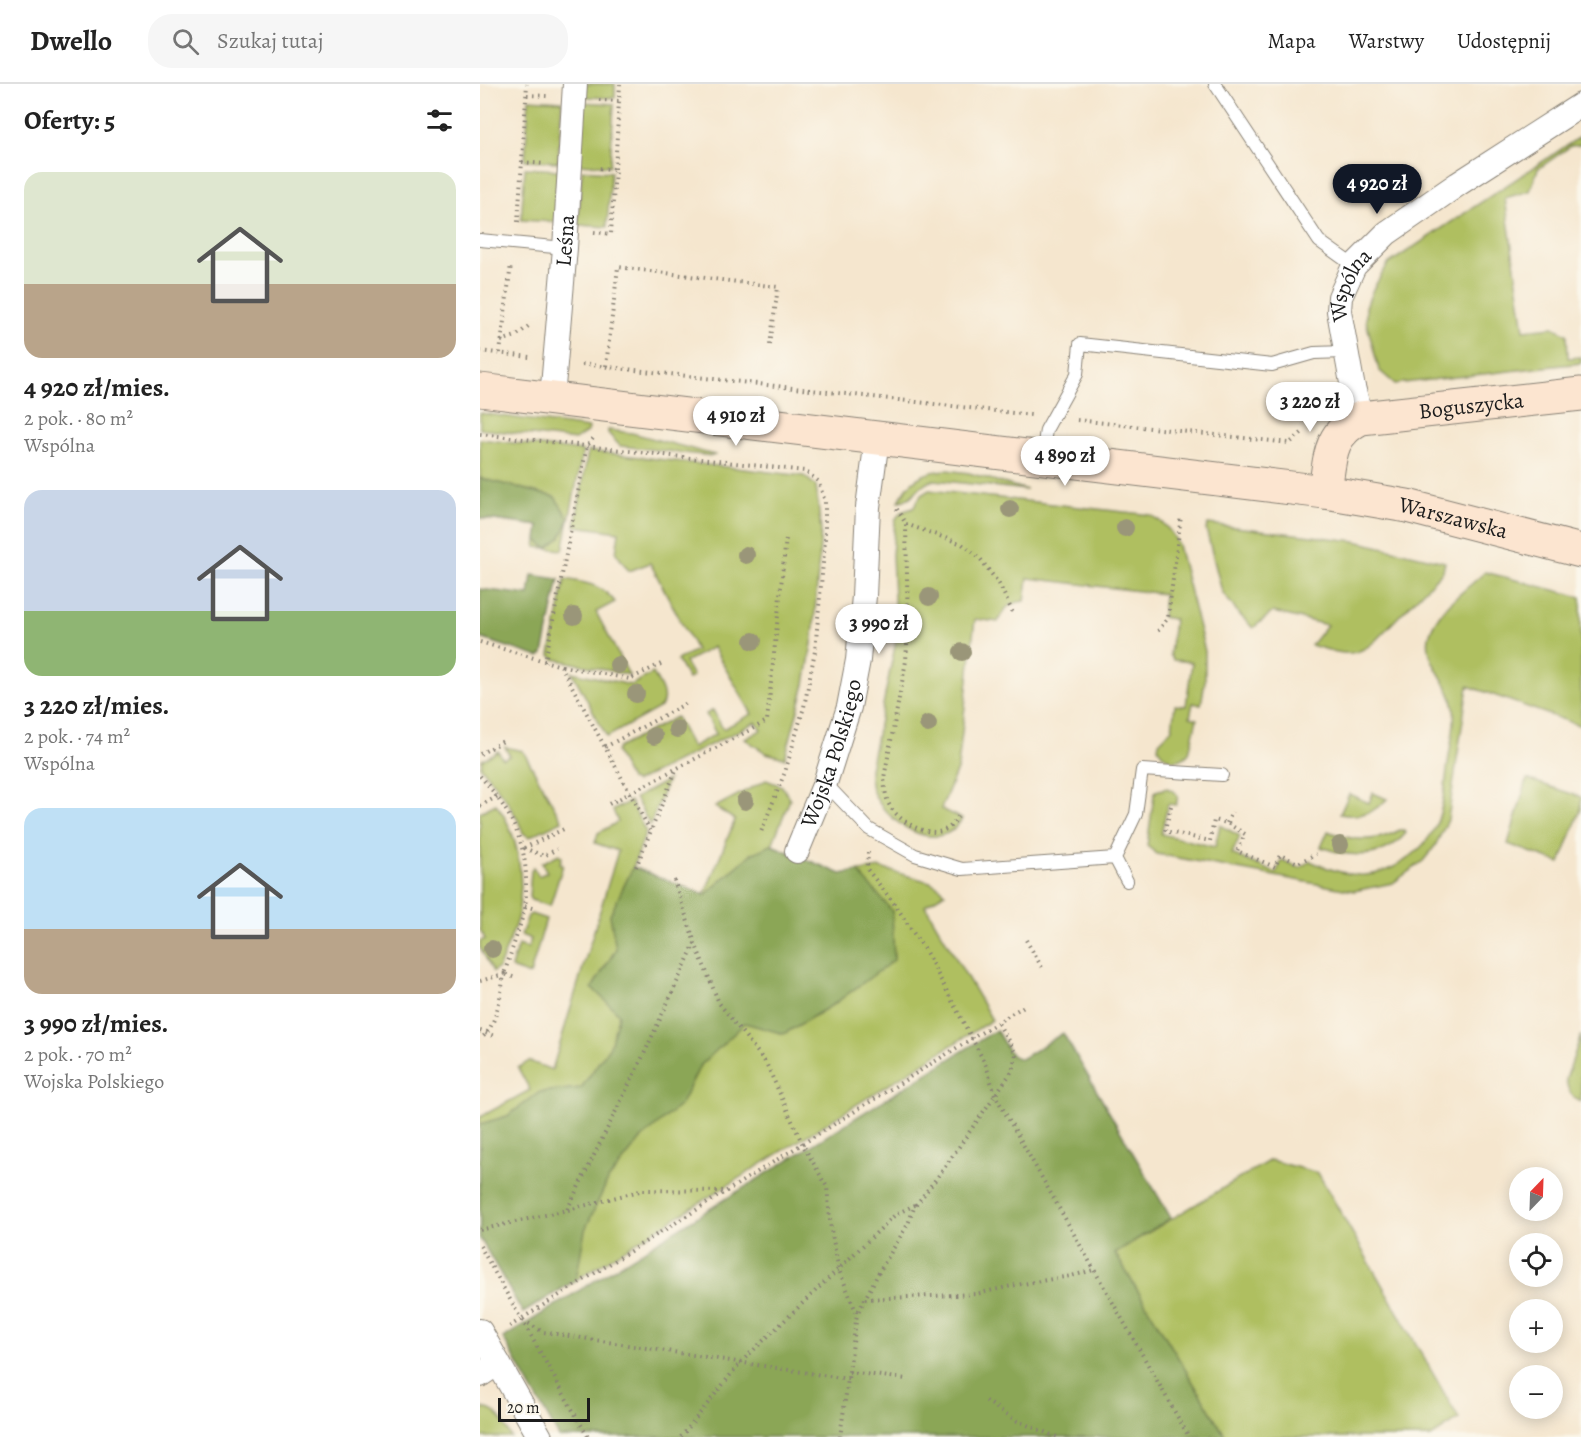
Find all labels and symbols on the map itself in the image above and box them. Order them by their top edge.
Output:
pin: 4 920 zł [1315,164,1439,215]
street label: Leśna [548,213,582,268]
street label: Wspólna [1322,241,1379,325]
pin: 3 220 zł [1248,382,1372,433]
street label: Boguszycka [1417,385,1526,427]
pin: 4 910 zł [674,396,798,447]
pin: 4 890 zł [1003,436,1127,487]
street label: Warszawska [1395,489,1512,547]
pin: 3 990 zł [817,604,941,655]
street label: Wojska Polskiego [793,677,869,833]
north arrow [1509,1167,1563,1221]
scale bar [498,1395,590,1422]

